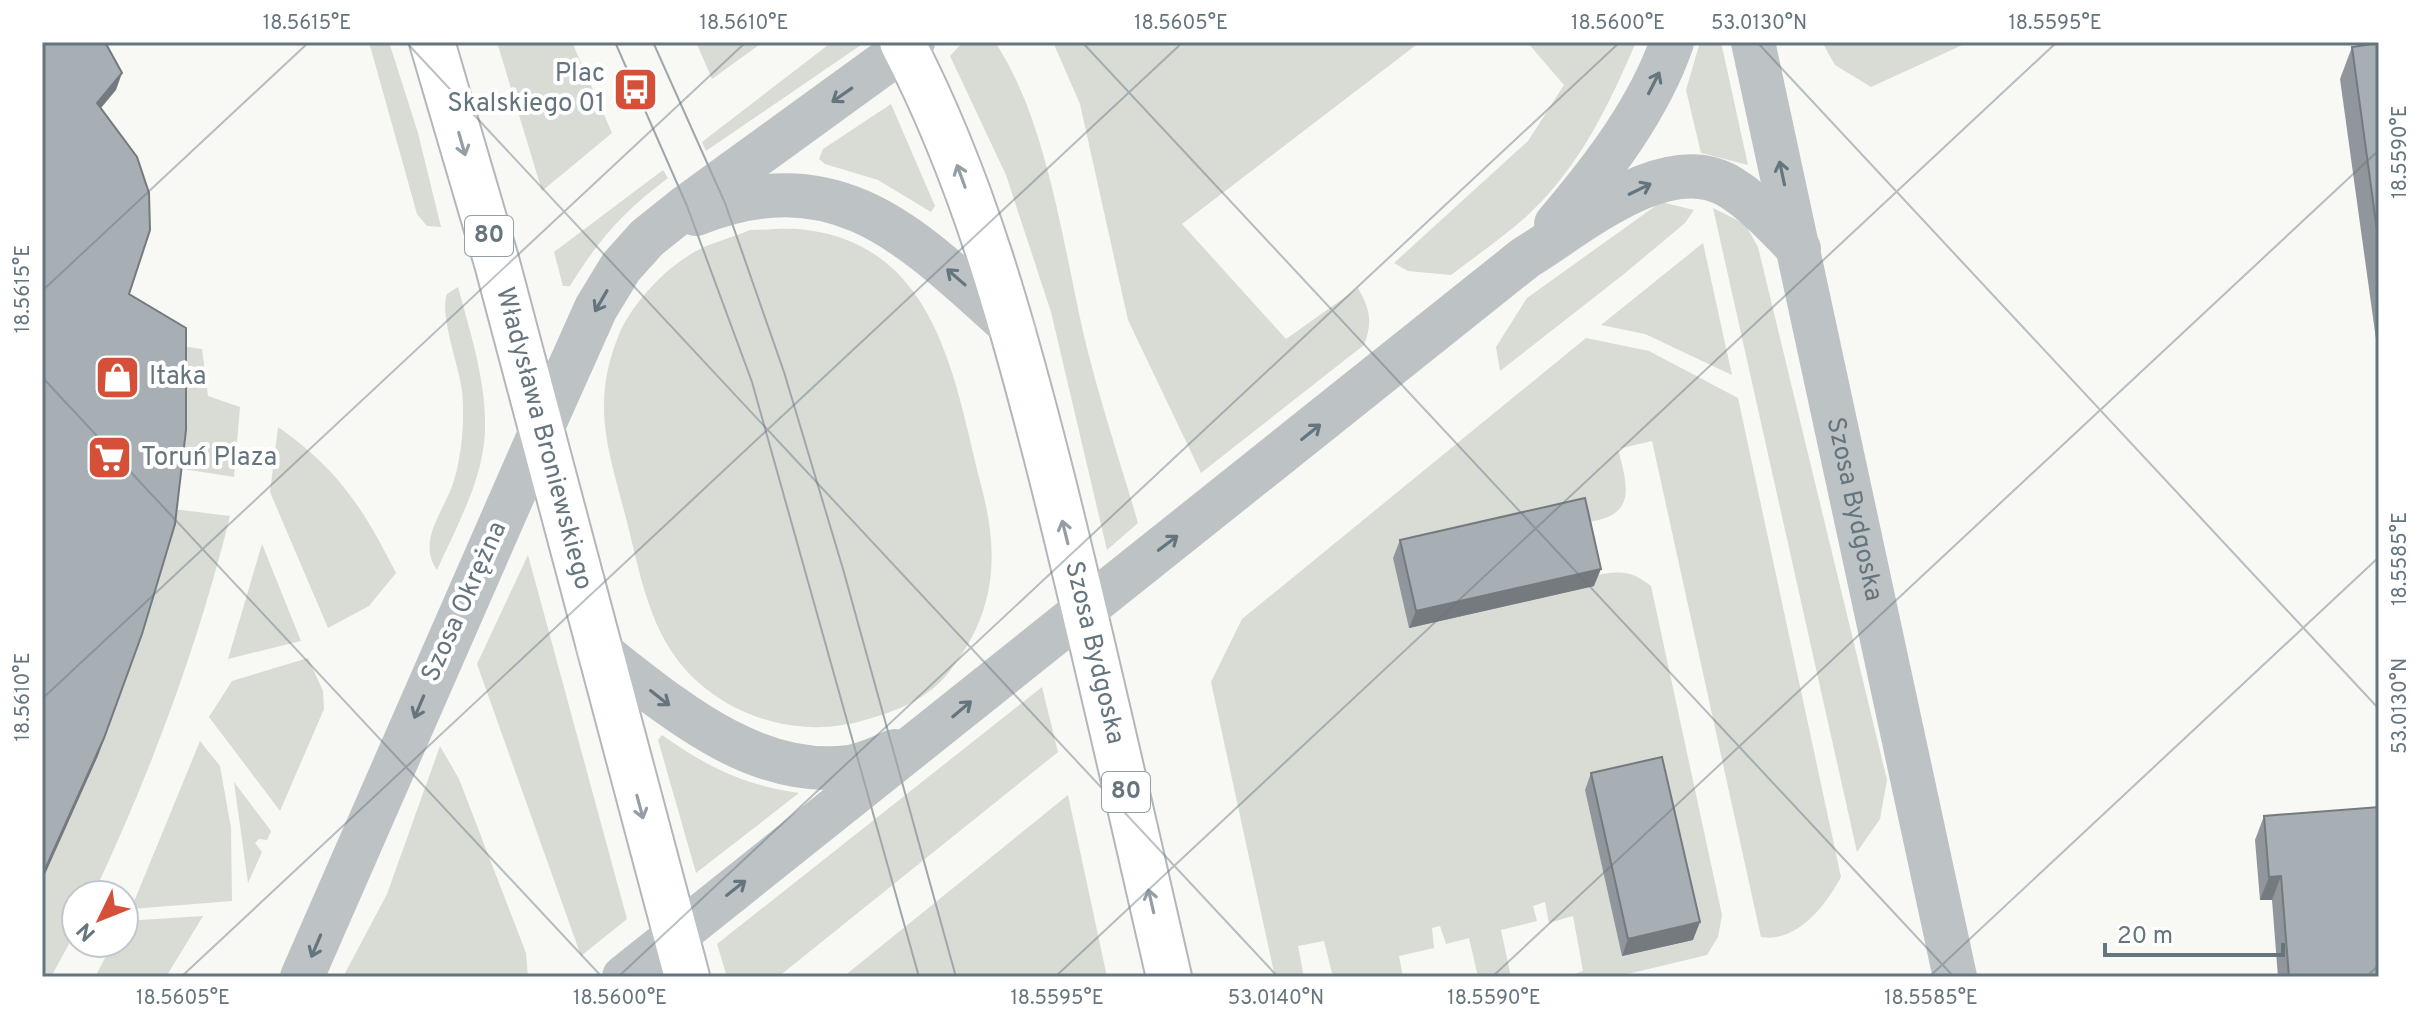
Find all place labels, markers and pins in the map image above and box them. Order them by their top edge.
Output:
place label: Plac Skalskiego 01 [447,58,605,121]
bus stop icon: Plac Skalskiego 01 [612,65,660,113]
shop icon: Itaka [94,353,142,401]
place label: Itaka [149,361,206,394]
supermarket icon: Toruń Plaza [86,434,134,482]
place label: Toruń Plaza [141,442,277,475]

